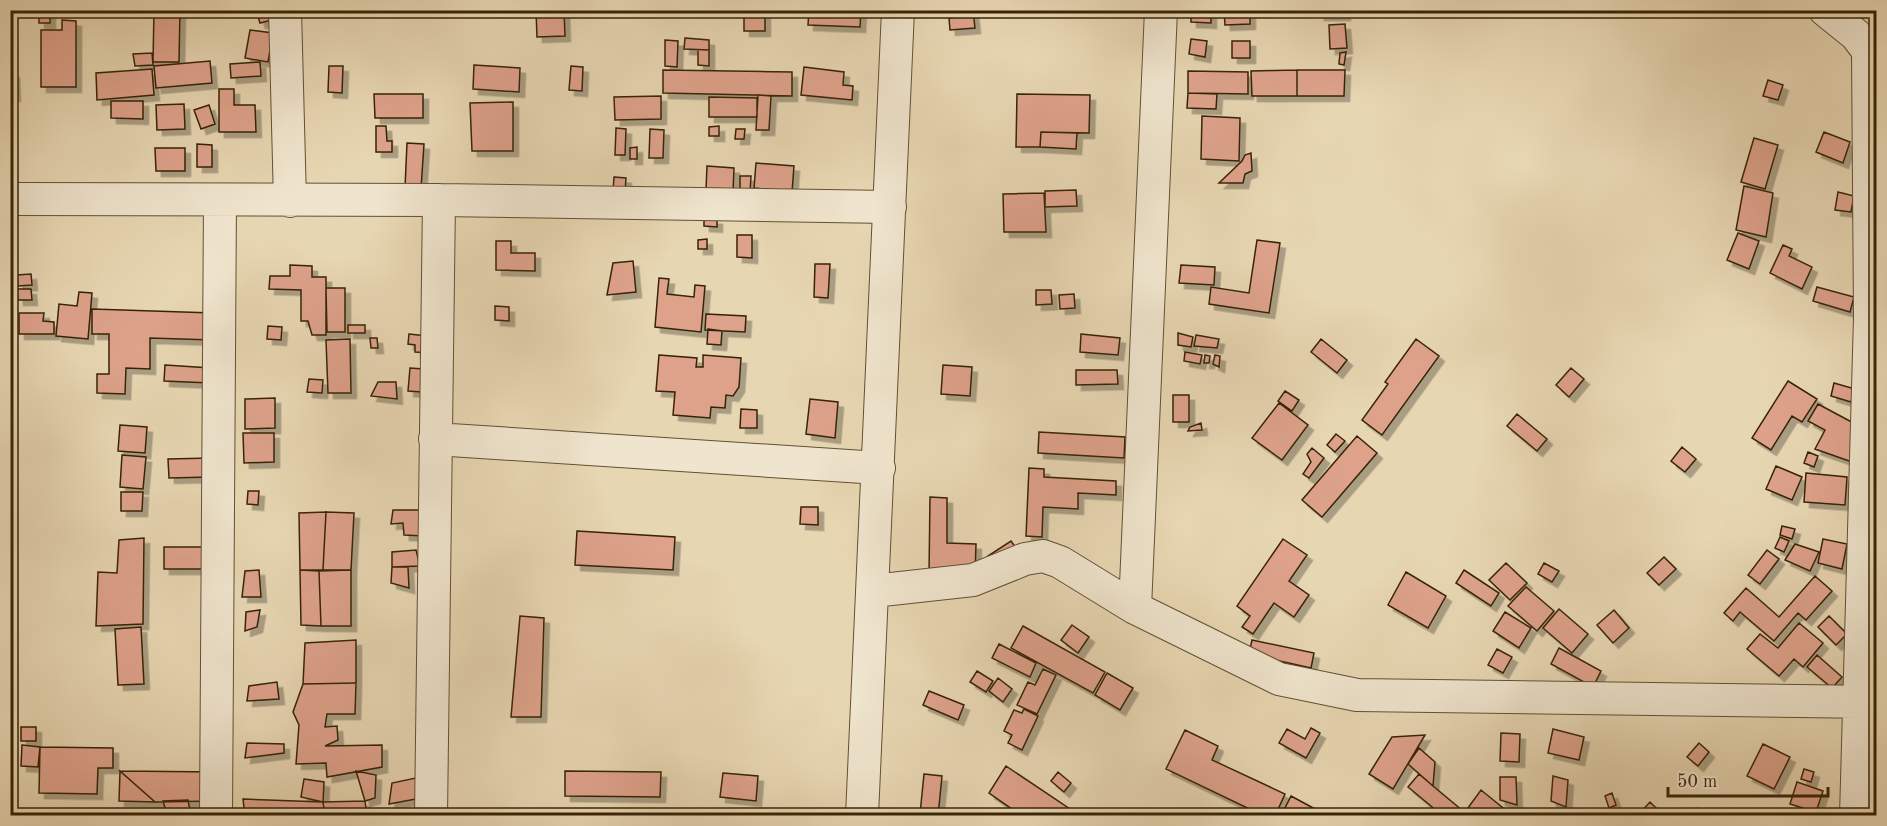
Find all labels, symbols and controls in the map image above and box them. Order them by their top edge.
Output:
scale bar [1668,760,1828,798]
text: 50 m [1677,773,1717,791]

